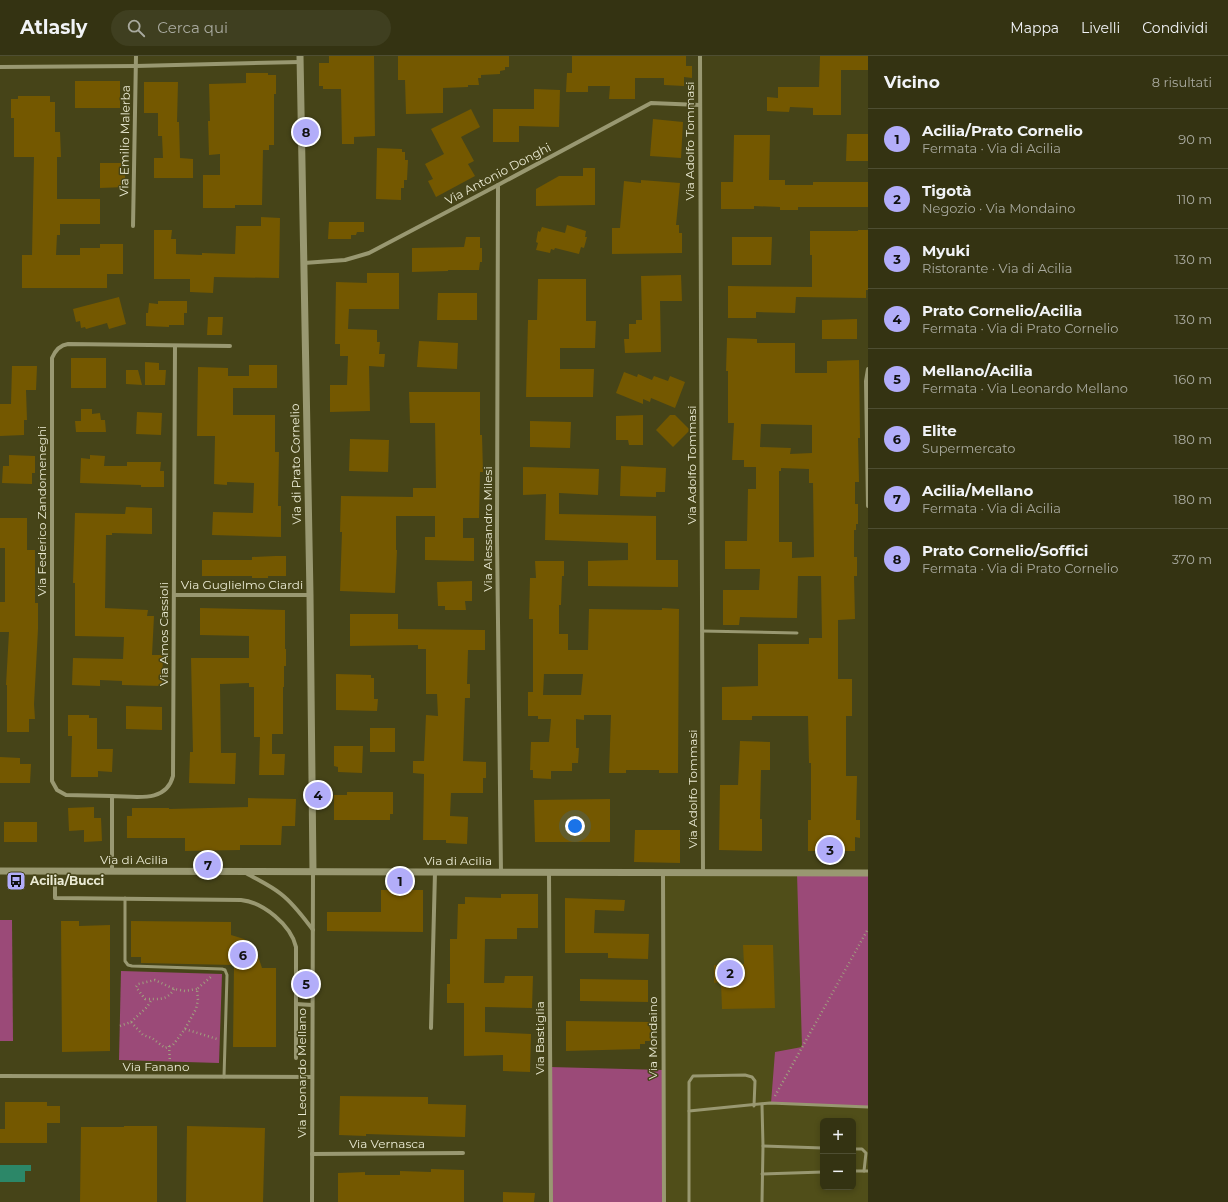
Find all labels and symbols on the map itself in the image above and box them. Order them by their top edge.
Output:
street label: Via Adolfo Tommasi [682,81,697,201]
street label: Via Emilio Malerba [116,85,133,197]
pin: 8 [293,117,319,147]
street label: Via Antonio Donghi [442,139,553,208]
street label: Via di Prato Cornelio [287,403,304,525]
street label: Via Adolfo Tommasi [684,405,699,525]
street label: Via Federico Zandomeneghi [34,426,49,596]
street label: Via Alessandro Milesi [480,466,495,592]
street label: Via Guglielmo Ciardi [181,577,303,592]
street label: Via Amos Cassioli [156,582,171,686]
street label: Via Adolfo Tommasi [685,729,700,849]
pin: 4 [305,780,331,810]
your location [565,816,585,836]
pin: 3 [817,835,843,865]
pin: 7 [195,850,221,880]
street label: Via di Acilia [100,852,168,867]
street label: Via di Acilia [424,853,492,868]
pin: 1 [387,866,413,896]
bus stop icon: Acilia/Bucci [5,870,27,892]
place label: Acilia/Bucci [29,873,104,888]
pin: 6 [230,940,256,970]
pin: 2 [717,958,743,988]
pin: 5 [293,969,319,999]
street label: Via Mondaino [645,997,660,1079]
street label: Via Bastiglia [532,1001,547,1075]
street label: Via Leonardo Mellano [294,1008,309,1138]
street label: Via Fanano [123,1059,189,1074]
street label: Via Vernasca [349,1136,425,1151]

